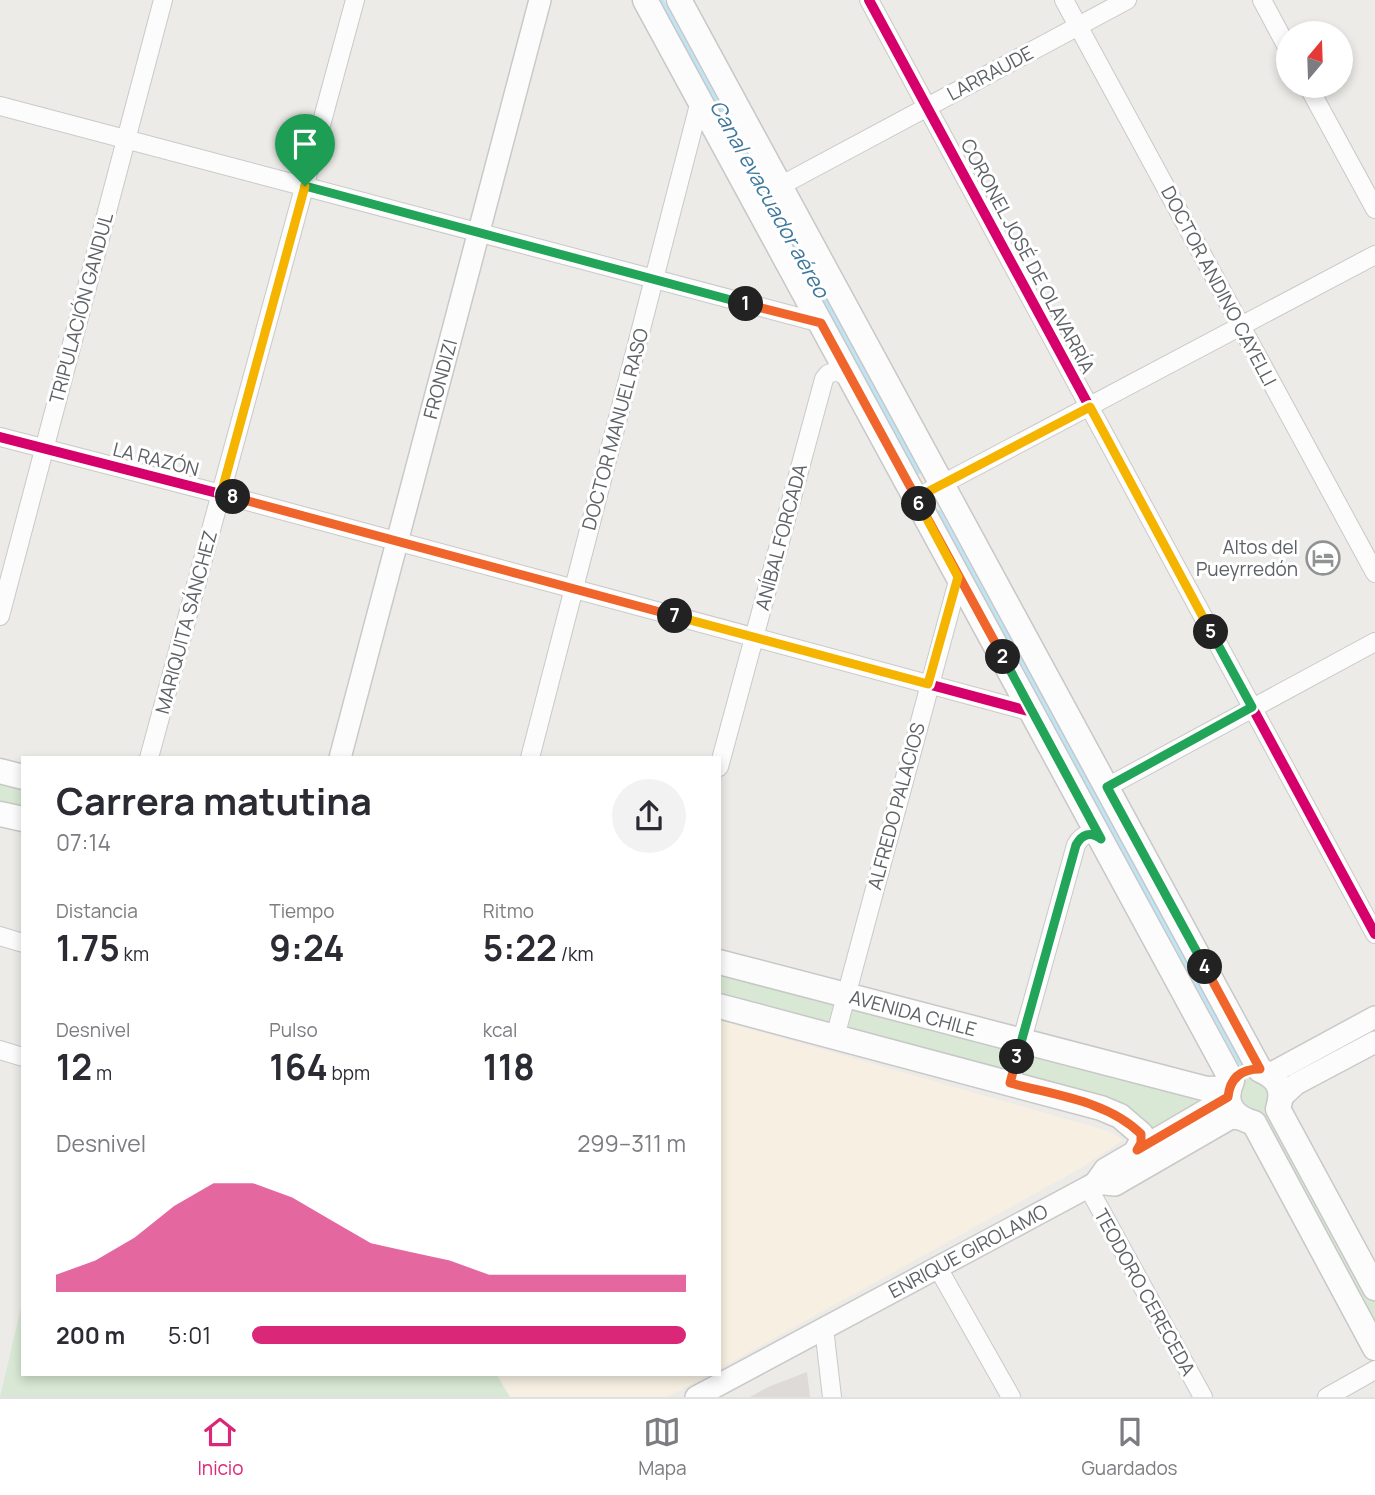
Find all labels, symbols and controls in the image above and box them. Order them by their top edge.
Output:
north arrow [1276,21,1353,98]
map controls [1276,21,1353,98]
street label: LARRAUDE [942,39,1038,107]
water label: Canal evacuador aéreo [704,95,837,304]
pin [275,114,335,186]
icon: arrive [286,125,324,163]
street label: CORONEL JOSÉ DE OLAVARRÍA [955,134,1101,378]
street label: DOCTOR ANDINO CAYELLI [1155,181,1283,391]
street label: TRIPULACIÓN GANDUL [43,210,119,406]
pin: 1 [728,286,764,322]
text: 1 [741,290,750,316]
street label: DOCTOR MANUEL RASO [576,325,655,533]
street label: FRONDIZI [417,336,463,422]
street label: LA RAZÓN [110,436,202,482]
street label: ANÍBAL FORCADA [749,461,813,613]
pin: 8 [216,480,250,514]
text: 8 [227,483,238,509]
pin: 6 [902,486,936,522]
text: 6 [913,490,924,516]
street label: MARIQUITA SÁNCHEZ [149,528,223,716]
place label: Altos del Pueyrredón [1196,534,1298,582]
hotel icon: Altos del Pueyrredón [1304,539,1342,577]
pin: 7 [658,598,692,634]
text: 7 [669,602,680,628]
pin: 5 [1194,614,1228,650]
text: 5 [1205,618,1216,644]
pin: 2 [986,640,1020,674]
text: 2 [997,643,1008,669]
street label: ALFREDO PALACIOS [861,719,931,892]
text: Carrera matutina [56,774,372,826]
button: share [612,779,686,853]
text: 07:14 [56,826,111,858]
text: Distancia [56,898,138,924]
text: Tiempo [269,898,335,924]
text: Ritmo [483,898,534,924]
text: 1.75 [56,924,120,972]
text: 9:24 [269,924,345,972]
text: 5:22 [483,924,557,972]
text: km [120,941,149,967]
text: /km [557,941,594,967]
pin: 4 [1188,950,1222,984]
text: 4 [1199,953,1210,979]
street label: AVENIDA CHILE [847,984,979,1042]
text: Desnivel [56,1017,130,1043]
text: Pulso [269,1017,318,1043]
text: kcal [483,1017,517,1043]
pin: 3 [1000,1040,1034,1074]
text: 12 [56,1043,92,1091]
text: 164 [269,1043,328,1091]
text: 118 [483,1043,535,1091]
text: 3 [1011,1043,1022,1069]
text: m [92,1060,112,1086]
text: bpm [328,1060,370,1086]
text: Desnivel [56,1127,146,1159]
text: 299–311 m [577,1127,686,1159]
street label: ENRIQUE GIROLAMO [884,1198,1052,1304]
street label: TEODORO CERECEDA [1088,1204,1202,1380]
text: 200 m [56,1319,125,1351]
text: 5:01 [168,1319,211,1351]
tab: Inicio [197,1413,243,1481]
tab: Mapa [638,1413,687,1481]
tab: Guardados [1081,1413,1178,1481]

